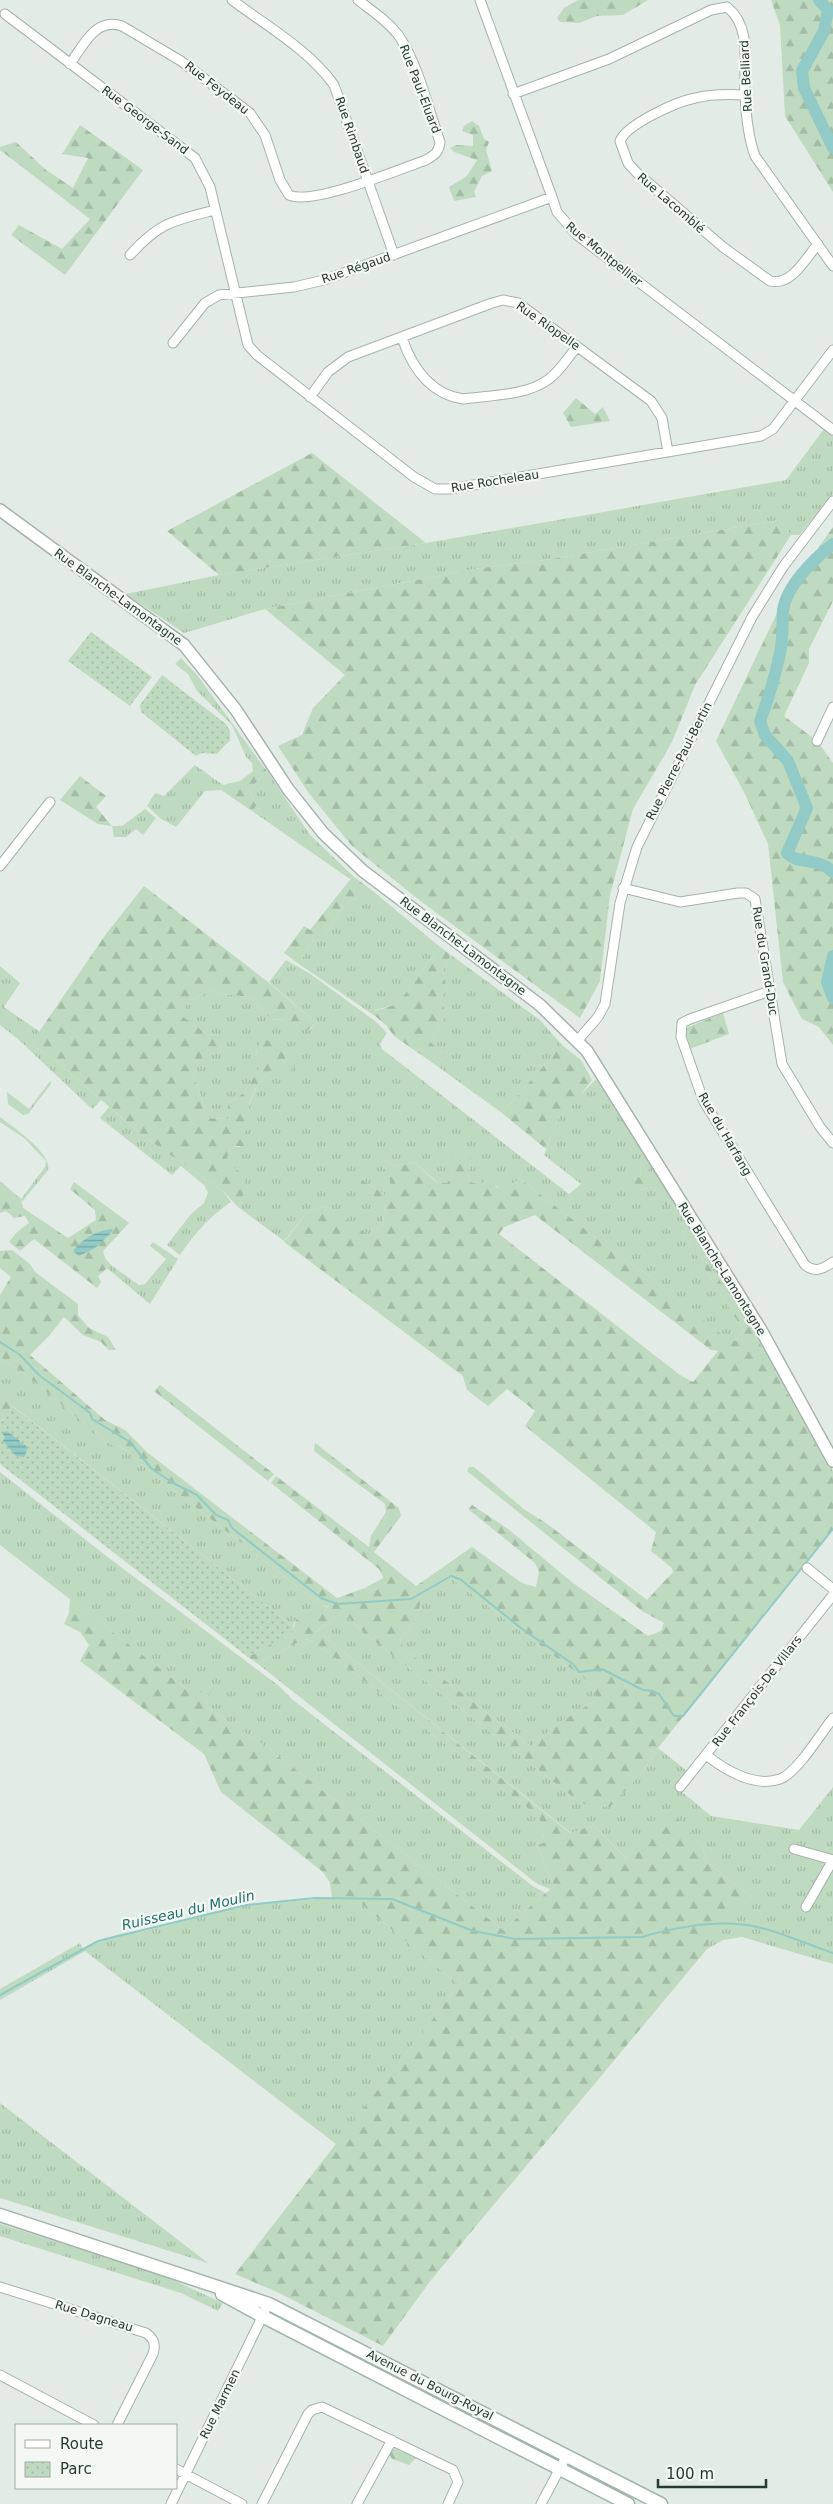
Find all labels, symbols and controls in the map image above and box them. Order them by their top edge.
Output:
street label: Rue Belliard [737,40,755,112]
street label: Rue Paul-Eluard [397,43,443,135]
street label: Rue Feydeau [182,59,252,117]
street label: Rue George-Sand [99,83,191,157]
street label: Rue Rimbaud [332,95,372,175]
street label: Rue Lacomblé [634,170,708,236]
street label: Rue Montpellier [563,219,645,289]
street label: Rue Régaud [320,250,392,286]
street label: Rue Riopelle [513,299,583,353]
street label: Rue Rocheleau [450,467,540,495]
street label: Rue Blanche-Lamontagne [51,546,185,648]
street label: Rue Pierre-Paul-Bertin [643,700,715,822]
street label: Rue Blanche-Lamontagne [397,894,529,998]
street label: Rue du Grand-Duc [749,905,781,1017]
street label: Rue du Harfang [696,1090,754,1178]
street label: Rue Blanche-Lamontagne [675,1200,769,1338]
street label: Rue François-De Villars [709,1633,805,1749]
water label: Ruisseau du Moulin [120,1887,256,1933]
street label: Rue Dagneau [53,2297,135,2335]
street label: Avenue du Bourg-Royal [364,2347,496,2423]
street label: Rue Marmen [197,2367,243,2441]
legend [15,2424,178,2489]
text: Route [60,2435,104,2453]
scale bar [658,2456,766,2488]
text: Parc [60,2460,92,2478]
text: 100 m [666,2465,714,2483]

